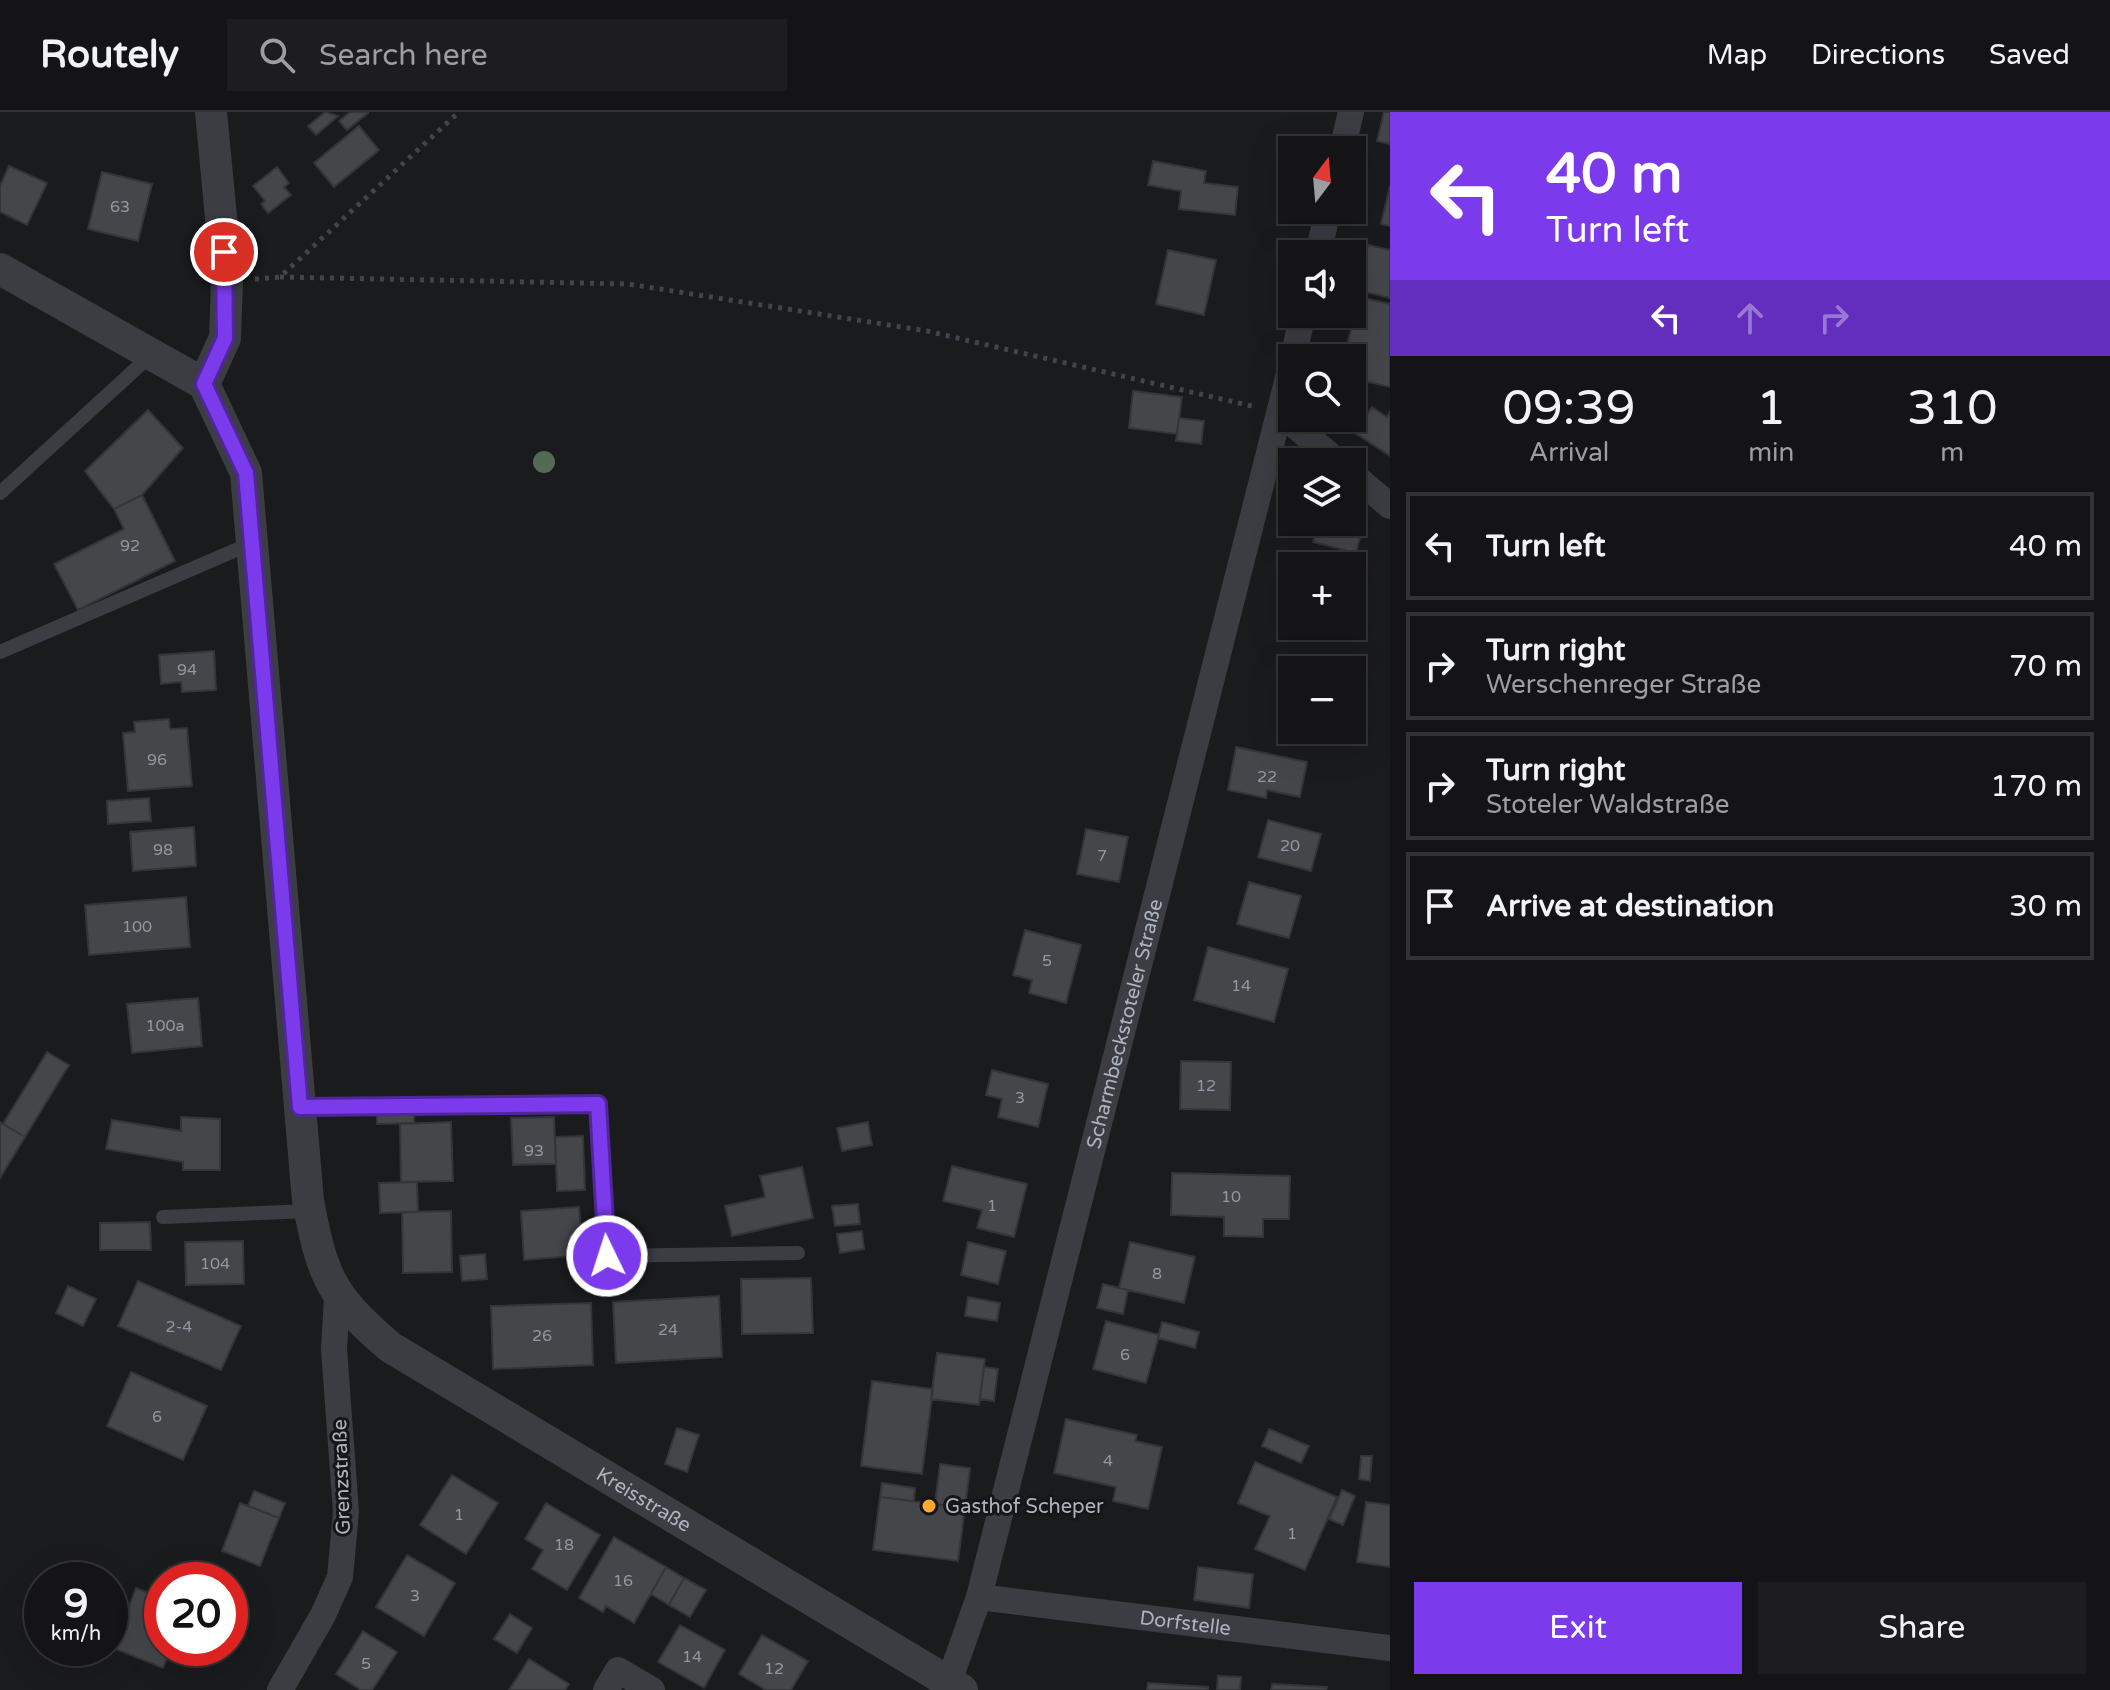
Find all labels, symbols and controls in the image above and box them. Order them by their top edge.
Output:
search box [227,19,787,91]
text: Routely [40,32,179,78]
icon: search [255,33,299,77]
text: Search here [319,37,488,74]
text: Map [1707,38,1767,72]
text: Directions [1811,38,1945,72]
text: Saved [1989,38,2070,72]
north arrow [1278,136,1366,224]
map controls [1278,136,1366,744]
text: 40 m [1546,141,1682,208]
icon: left [1414,144,1518,248]
house number: 63 [110,197,130,217]
text: Turn left [1546,209,1689,252]
pin [190,218,258,286]
icon: arrive [202,230,246,274]
button: sound [1278,240,1366,328]
icon: left [1644,296,1688,340]
icon: ahead [1728,296,1772,340]
icon: right [1812,296,1856,340]
button: search [1278,344,1366,432]
text: 09:39 [1503,380,1636,438]
text: 1 [1756,380,1786,438]
text: 310 [1907,380,1997,438]
text: Arrival [1529,437,1609,468]
text: min [1748,437,1794,468]
text: m [1940,437,1964,468]
button: layers [1278,448,1366,536]
icon: left [1418,524,1462,568]
text: Turn left [1486,528,1605,565]
text: 40 m [2009,528,2082,565]
house number: 92 [120,536,140,556]
button: + [1278,552,1366,640]
text: Turn right [1486,632,1626,669]
icon: right [1418,644,1462,688]
text: 70 m [2009,648,2082,685]
button: − [1278,656,1366,744]
house number: 94 [177,660,197,680]
text: Werschenreger Straße [1486,669,1761,700]
house number: 96 [147,750,167,770]
text: Turn right [1486,752,1626,789]
icon: right [1418,764,1462,808]
house number: 22 [1257,767,1277,787]
text: 170 m [1990,768,2082,805]
text: Stoteler Waldstraße [1486,789,1729,820]
house number: 20 [1280,836,1300,856]
house number: 98 [153,840,173,860]
house number: 7 [1097,846,1107,866]
icon: arrive [1418,884,1462,928]
text: Arrive at destination [1486,888,1774,925]
text: 30 m [2009,888,2082,925]
street label: Scharmbeckstoteler Straße [1082,897,1168,1152]
house number: 100 [122,917,152,937]
house number: 5 [1042,951,1052,971]
house number: 14 [1231,976,1251,996]
house number: 100a [145,1016,185,1036]
house number: 12 [1196,1076,1216,1096]
house number: 3 [1015,1088,1025,1108]
house number: 93 [524,1141,544,1161]
house number: 10 [1221,1187,1241,1207]
house number: 1 [987,1196,997,1216]
position arrow [565,1214,649,1298]
house number: 104 [200,1254,230,1274]
house number: 8 [1152,1264,1162,1284]
house number: 2-4 [166,1317,192,1337]
house number: 24 [658,1320,678,1340]
house number: 26 [532,1326,552,1346]
house number: 6 [1120,1345,1130,1365]
house number: 6 [152,1407,162,1427]
street label: Grenzstraße [328,1419,356,1535]
house number: 4 [1103,1451,1113,1471]
street label: Kreisstraße [592,1463,695,1538]
place label: Gasthof Scheper [945,1495,1104,1519]
marker: Gasthof Scheper [920,1497,938,1515]
house number: 1 [454,1505,464,1525]
house number: 1 [1287,1524,1297,1544]
house number: 18 [554,1535,574,1555]
speed limit sign: 20 [144,1562,248,1666]
house number: 16 [613,1571,633,1591]
text: 9 [63,1580,89,1628]
button: Exit [1414,1582,1742,1674]
button: Share [1758,1582,2086,1674]
house number: 3 [410,1586,420,1606]
street label: Dorfstelle [1138,1606,1232,1641]
text: km/h [51,1622,101,1646]
house number: 14 [682,1647,702,1667]
house number: 5 [361,1654,371,1674]
house number: 12 [764,1659,784,1679]

